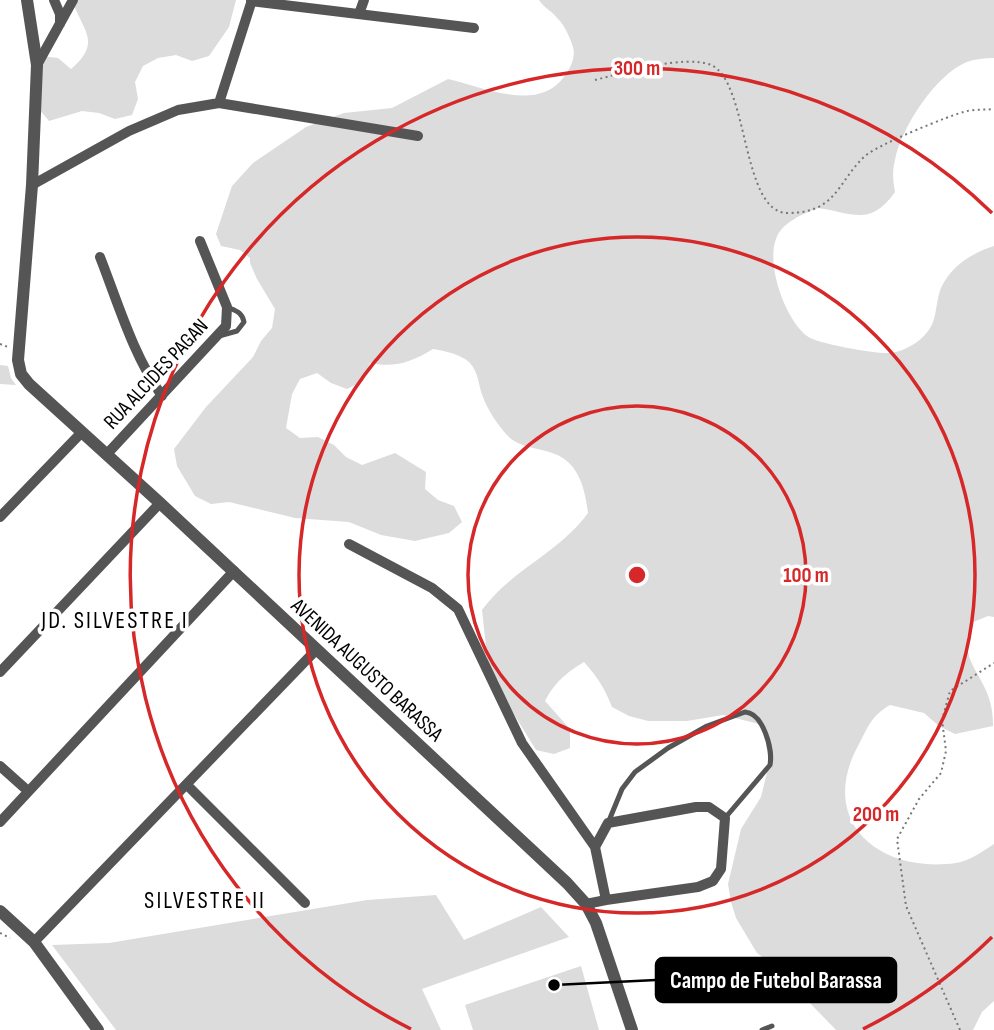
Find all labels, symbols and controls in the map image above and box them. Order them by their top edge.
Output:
text: 300 m [614,56,660,81]
street label: RUA ALCIDES PAGAN [99,314,213,434]
centre of rings [625,563,649,587]
text: 100 m [783,563,829,588]
street label: AVENIDA AUGUSTO BARASSA [285,593,449,747]
district label: JD. SILVESTRE I [40,606,189,635]
text: 200 m [853,802,899,827]
district label: SILVESTRE II [144,886,266,915]
callout: Campo de Futebol Barassa [656,958,896,1002]
text: Campo de Futebol Barassa [670,967,882,995]

